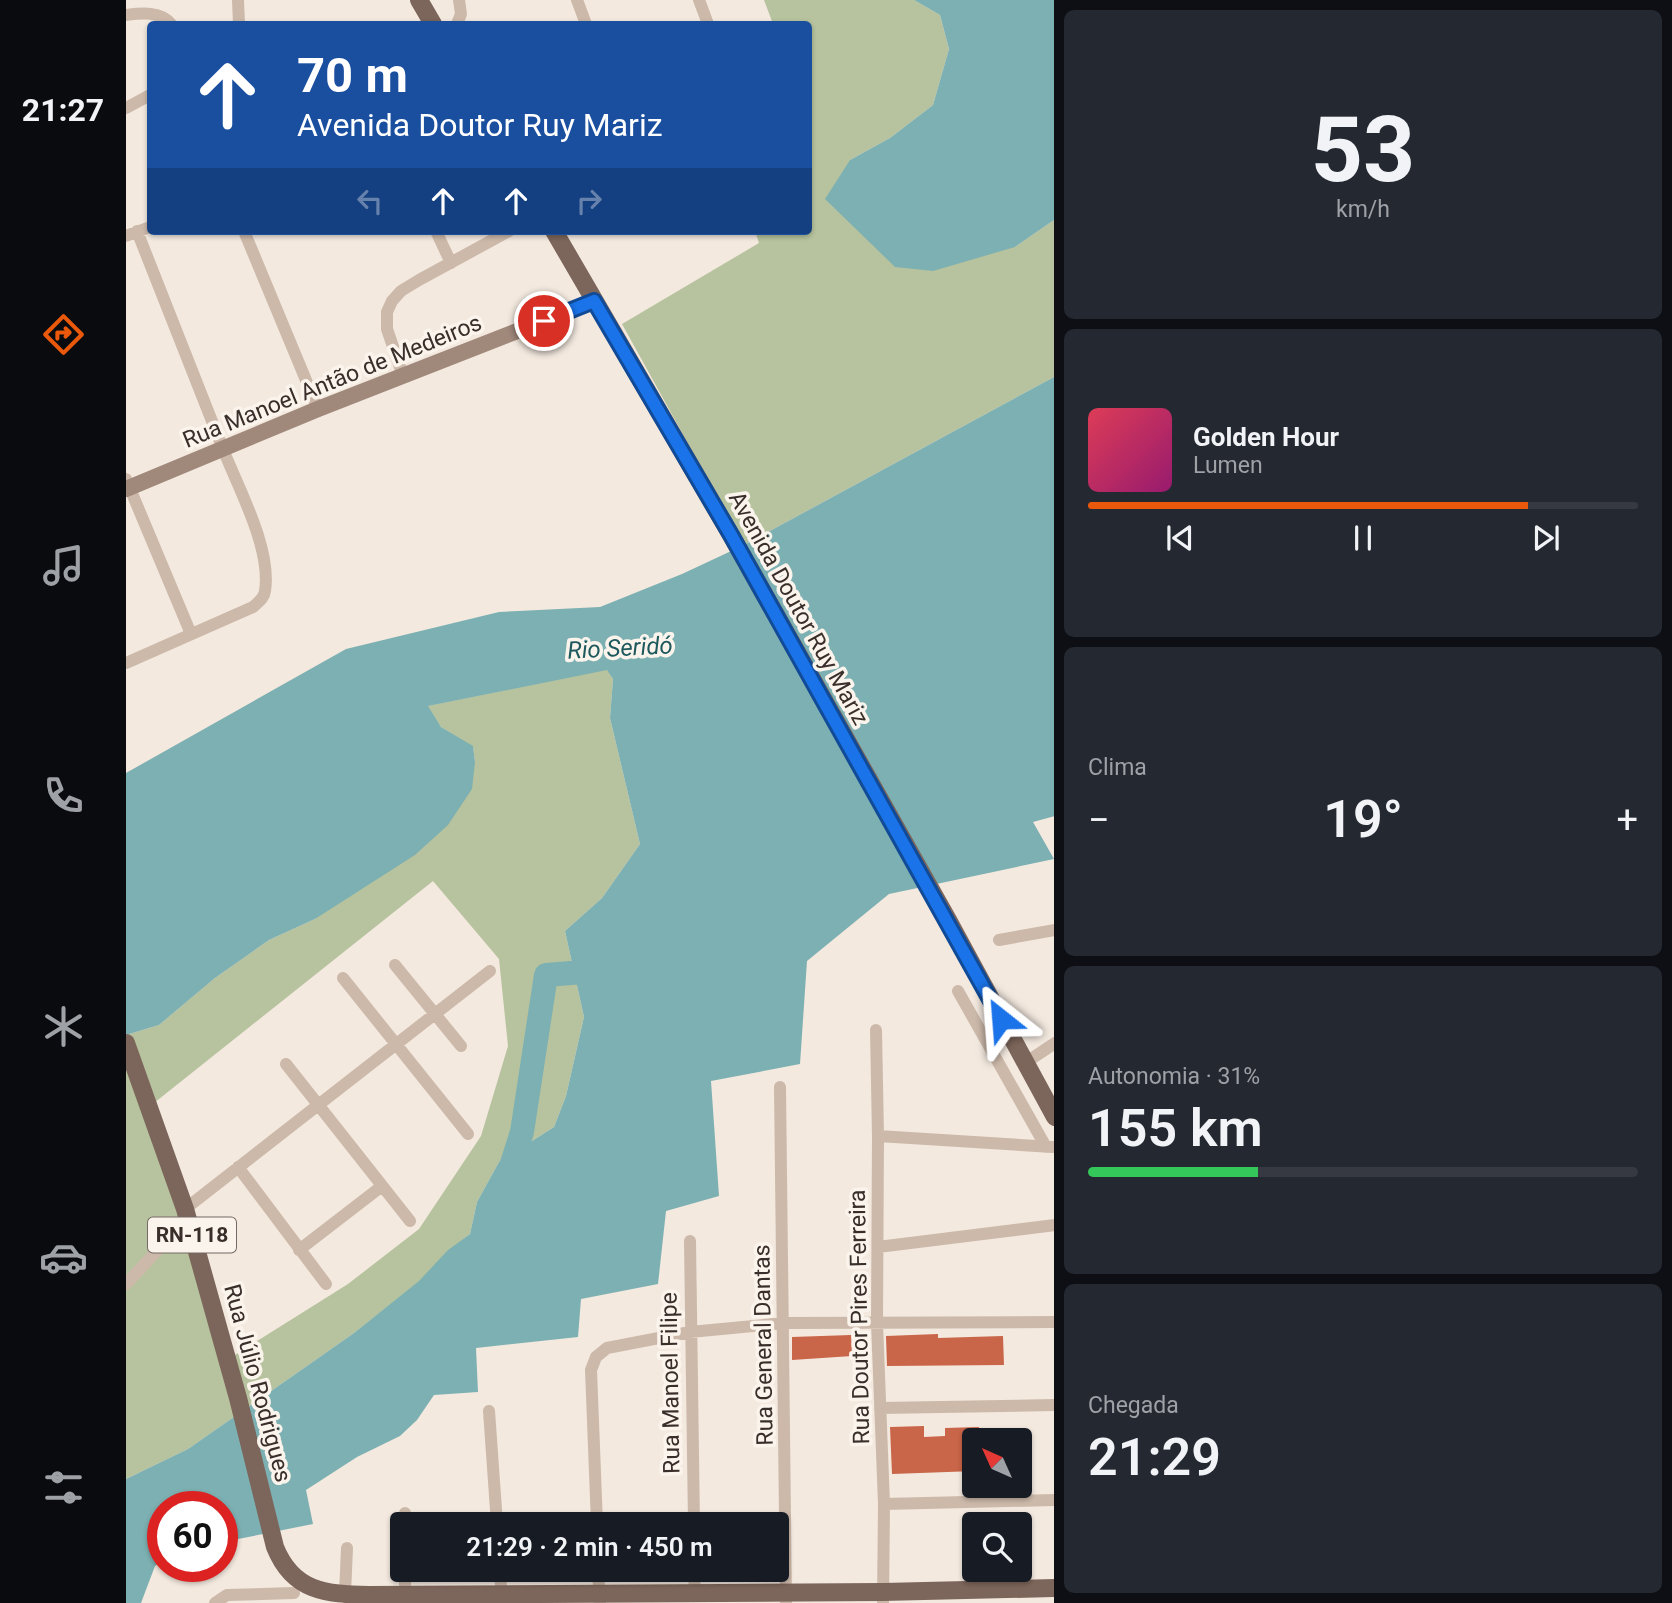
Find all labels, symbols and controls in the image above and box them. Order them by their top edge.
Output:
text: 70 m [297,47,408,104]
icon: ahead [182,49,273,140]
text: 21:27 [22,91,104,129]
text: 53 [1311,97,1415,203]
text: Avenida Doutor Ruy Mariz [297,106,663,144]
icon: left [351,182,389,220]
icon: ahead [424,182,462,220]
icon: ahead [497,182,535,220]
icon: right [570,182,608,220]
text: km/h [1336,196,1390,223]
pin [514,291,574,351]
icon: arrive [525,302,563,340]
street label: Rua Manoel Antão de Medeiros [179,309,486,454]
icon: directions [39,310,88,359]
text: Golden Hour [1193,422,1339,452]
text: Lumen [1193,452,1263,479]
street label: Avenida Doutor Ruy Mariz [723,487,874,730]
icon: previous [1161,519,1199,557]
icon: pause [1344,519,1382,557]
icon: next [1527,519,1565,557]
icon: music [39,541,88,590]
water label: Rio Seridó [567,631,673,665]
text: Clima [1088,754,1147,781]
icon: phone [39,771,88,820]
text: 19° [1323,789,1403,850]
text: − [1088,798,1110,842]
text: + [1616,798,1638,842]
position arrow [964,982,1038,1056]
icon: climate [39,1002,88,1051]
text: Autonomia · 31% [1088,1063,1260,1090]
text: 155 km [1088,1098,1263,1159]
street label: Rua Doutor Pires Ferreira [844,1189,875,1445]
road number: RN-118 [148,1218,236,1252]
icon: car [39,1233,88,1282]
street label: Rua General Dantas [748,1244,779,1446]
street label: Rua Júlio Rodrigues [218,1281,297,1485]
street label: Rua Manoel Filipe [655,1292,686,1474]
text: Chegada [1088,1392,1179,1419]
text: 21:29 [1088,1427,1221,1488]
north arrow [962,1428,1032,1498]
map controls [962,1428,1032,1582]
icon: filters [39,1463,88,1512]
speed limit sign: 60 [147,1491,238,1582]
button: search [962,1512,1032,1582]
text: 21:29 · 2 min · 450 m [466,1532,713,1562]

